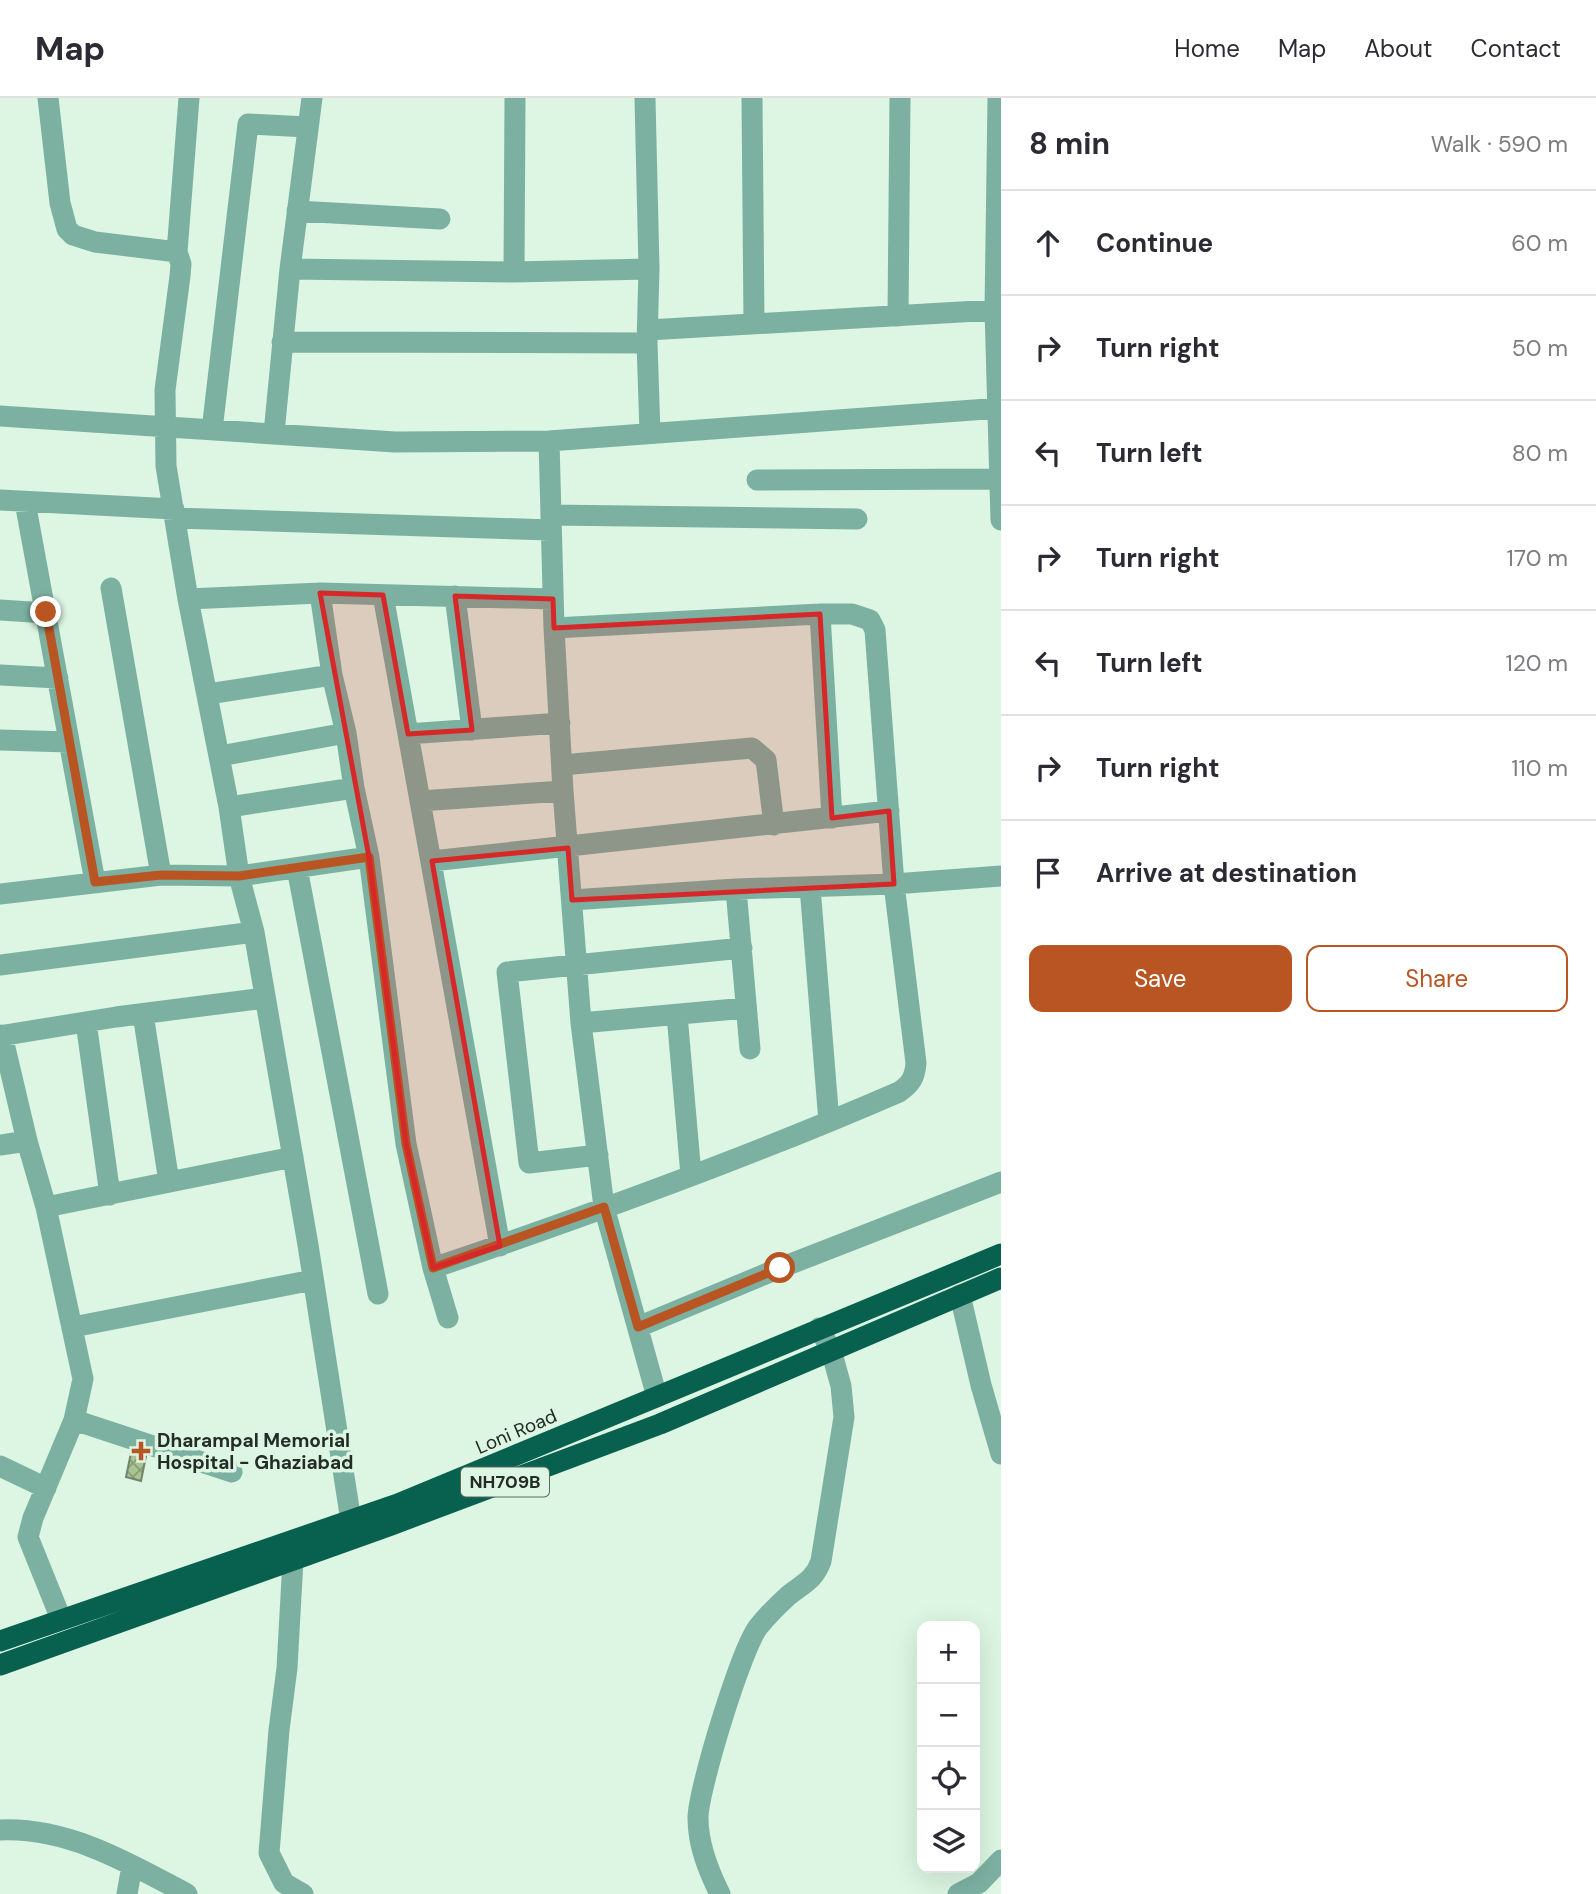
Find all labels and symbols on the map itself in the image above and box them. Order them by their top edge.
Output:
route end [30,596,61,627]
route start [764,1252,795,1283]
street label: Loni Road [472,1403,560,1460]
place label: Dharampal Memorial Hospital - Ghaziabad [157,1428,354,1475]
marker: Dharampal Memorial Hospital - Ghaziabad [131,1441,151,1461]
road number: NH709B [461,1468,549,1497]

